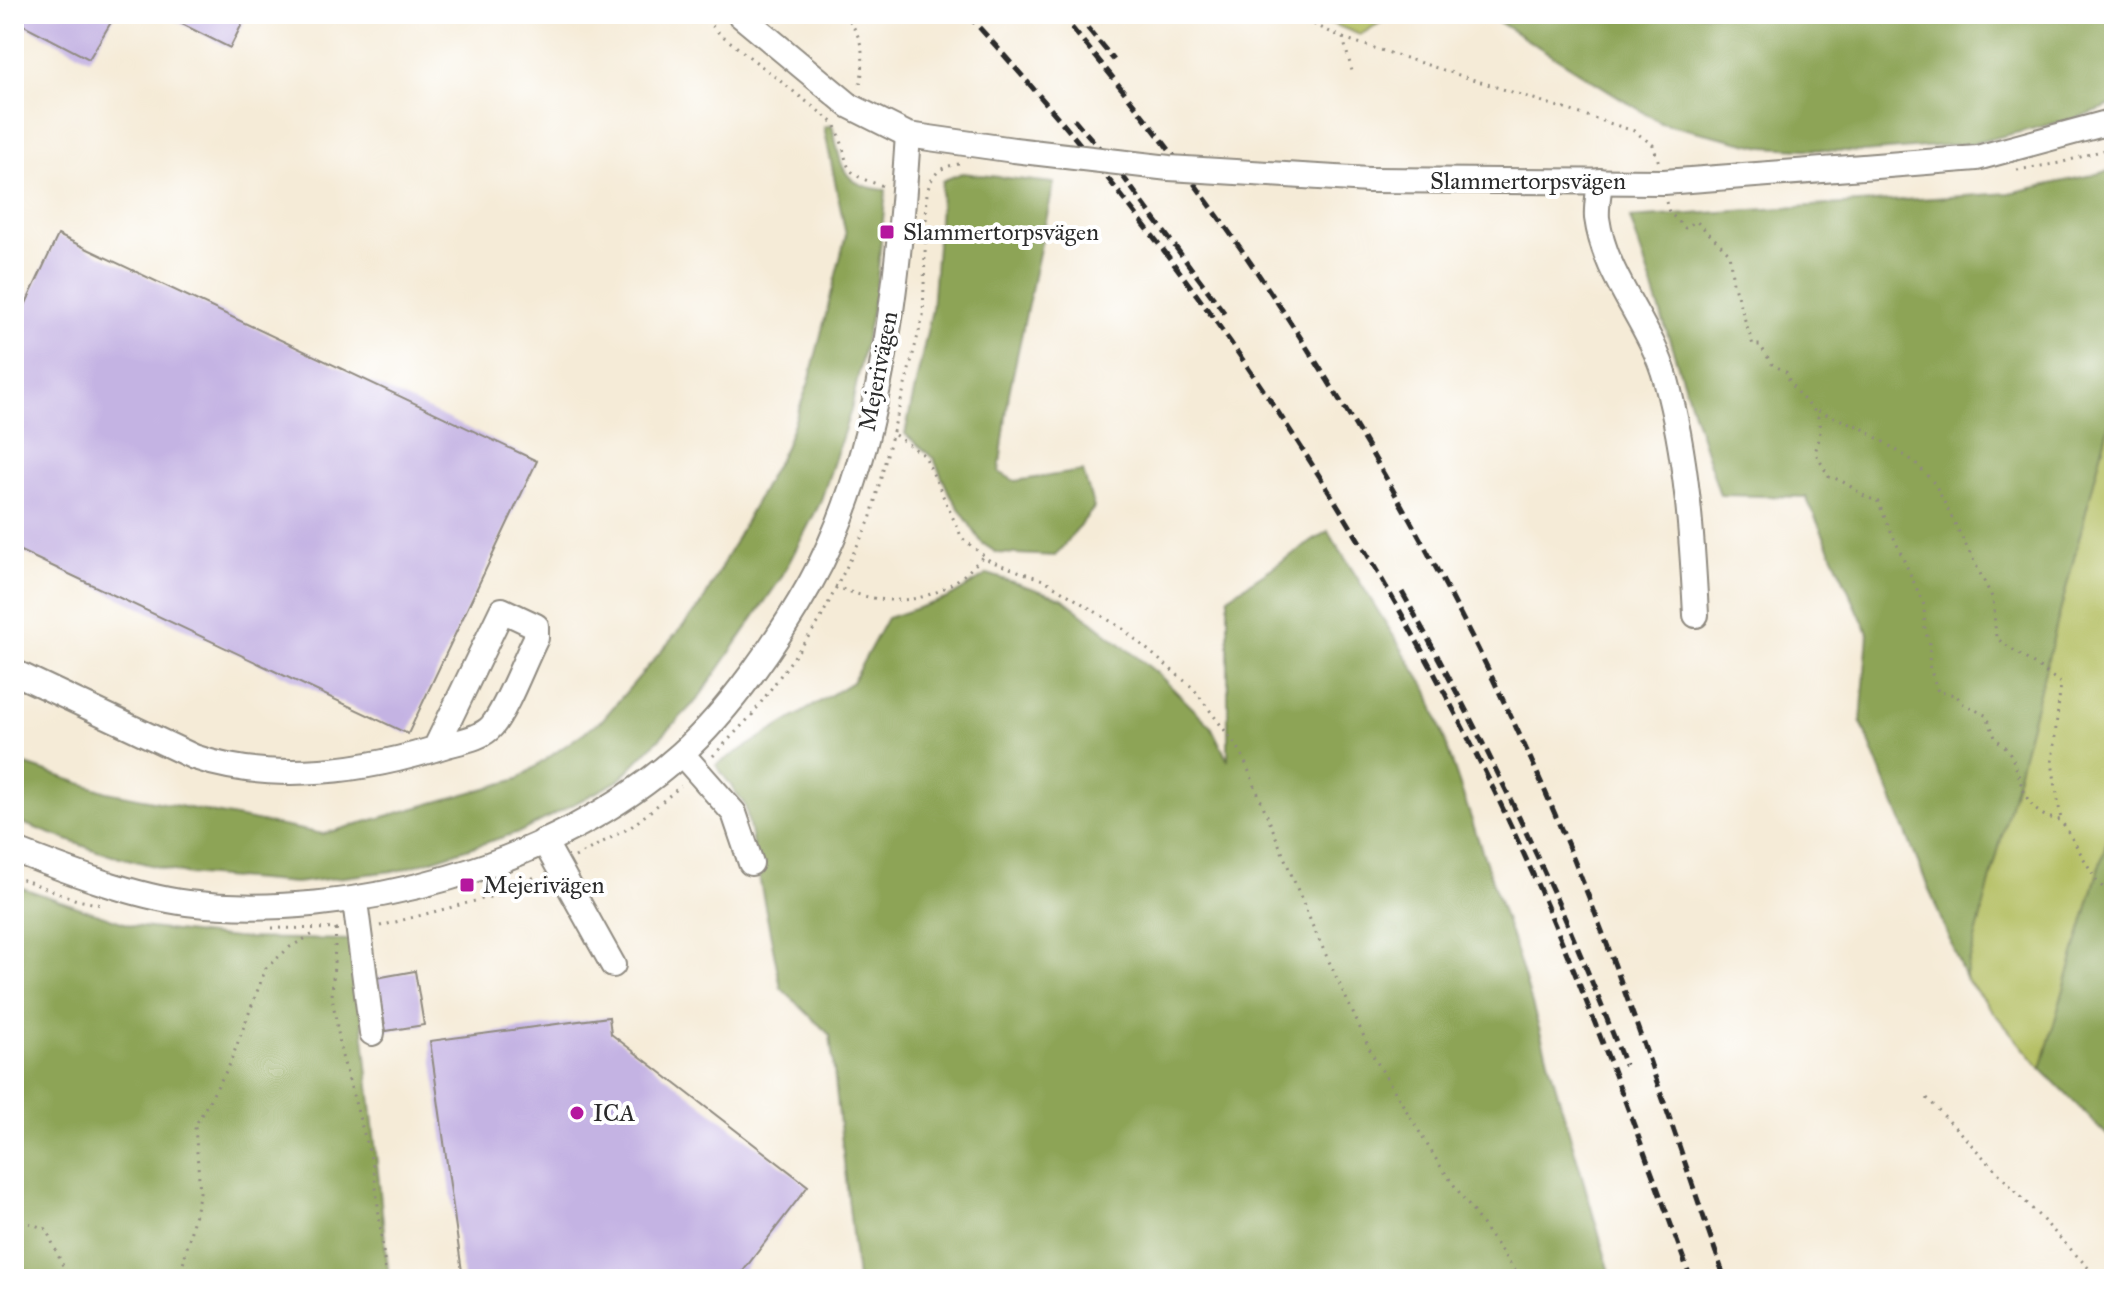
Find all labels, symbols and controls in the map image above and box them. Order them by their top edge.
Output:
street label: Slammertorpsvägen [1430,166,1626,196]
place label: Slammertorpsvägen [903,217,1099,247]
marker: Slammertorpsvägen [878,223,896,241]
street label: Mejerivägen [852,309,904,433]
place label: Mejerivägen [483,870,604,900]
marker: Mejerivägen [458,876,476,894]
place label: ICA [593,1098,636,1128]
marker: ICA [568,1104,586,1122]

